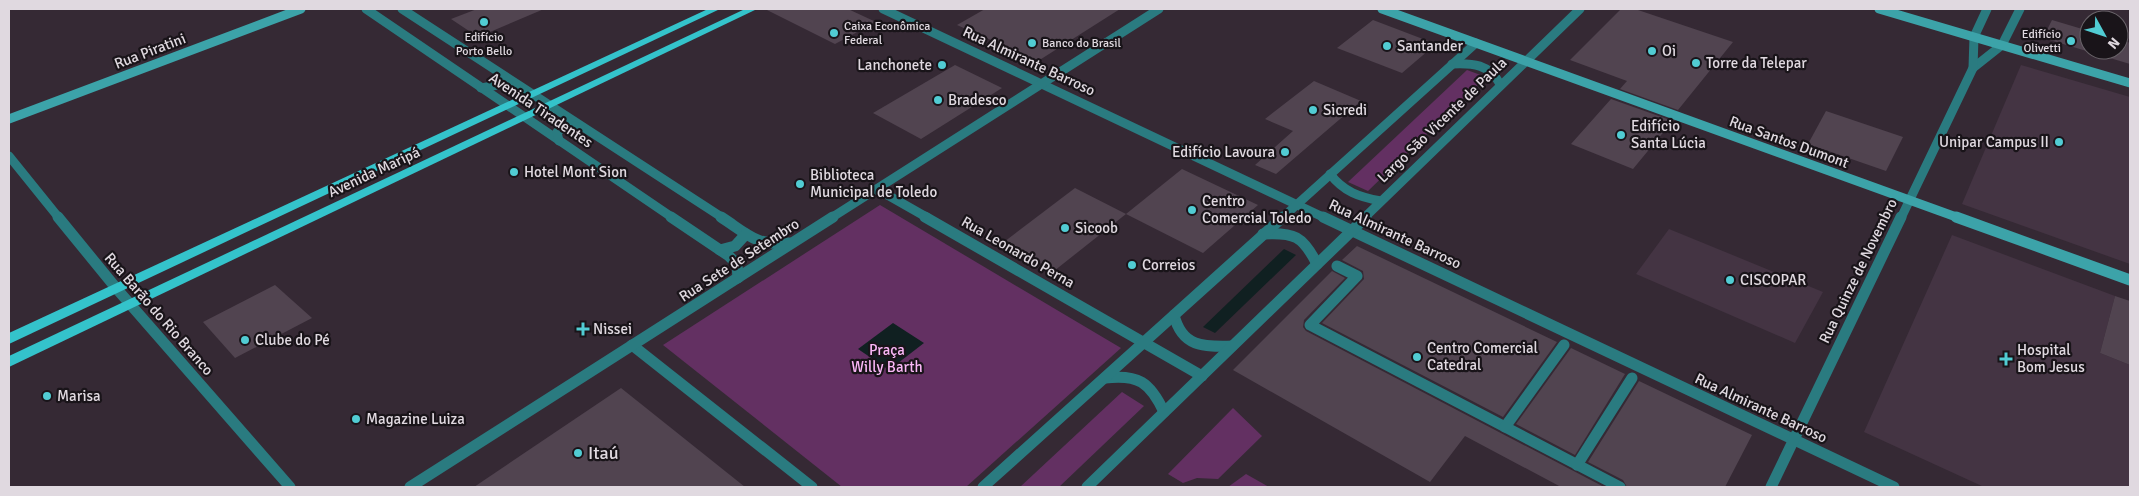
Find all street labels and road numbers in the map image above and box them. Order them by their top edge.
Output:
street label: Rua Almirante Barroso [960,22,1098,100]
street label: Rua Piratini [112,29,188,73]
street label: Largo São Vicente de Paula [1374,54,1510,186]
street label: Avenida Tiradentes [486,69,597,152]
street label: Rua Santos Dumont [1727,112,1851,172]
street label: Avenida Maripá [325,143,423,201]
street label: Rua Almirante Barroso [1326,195,1464,273]
street label: Rua Quinze de Novembro [1815,195,1901,346]
street label: Rua Leonardo Perna [958,212,1078,292]
street label: Rua Sete de Setembro [676,214,803,306]
street label: Rua Barão do Rio Branco [101,249,217,379]
street label: Rua Almirante Barroso [1692,369,1830,447]

